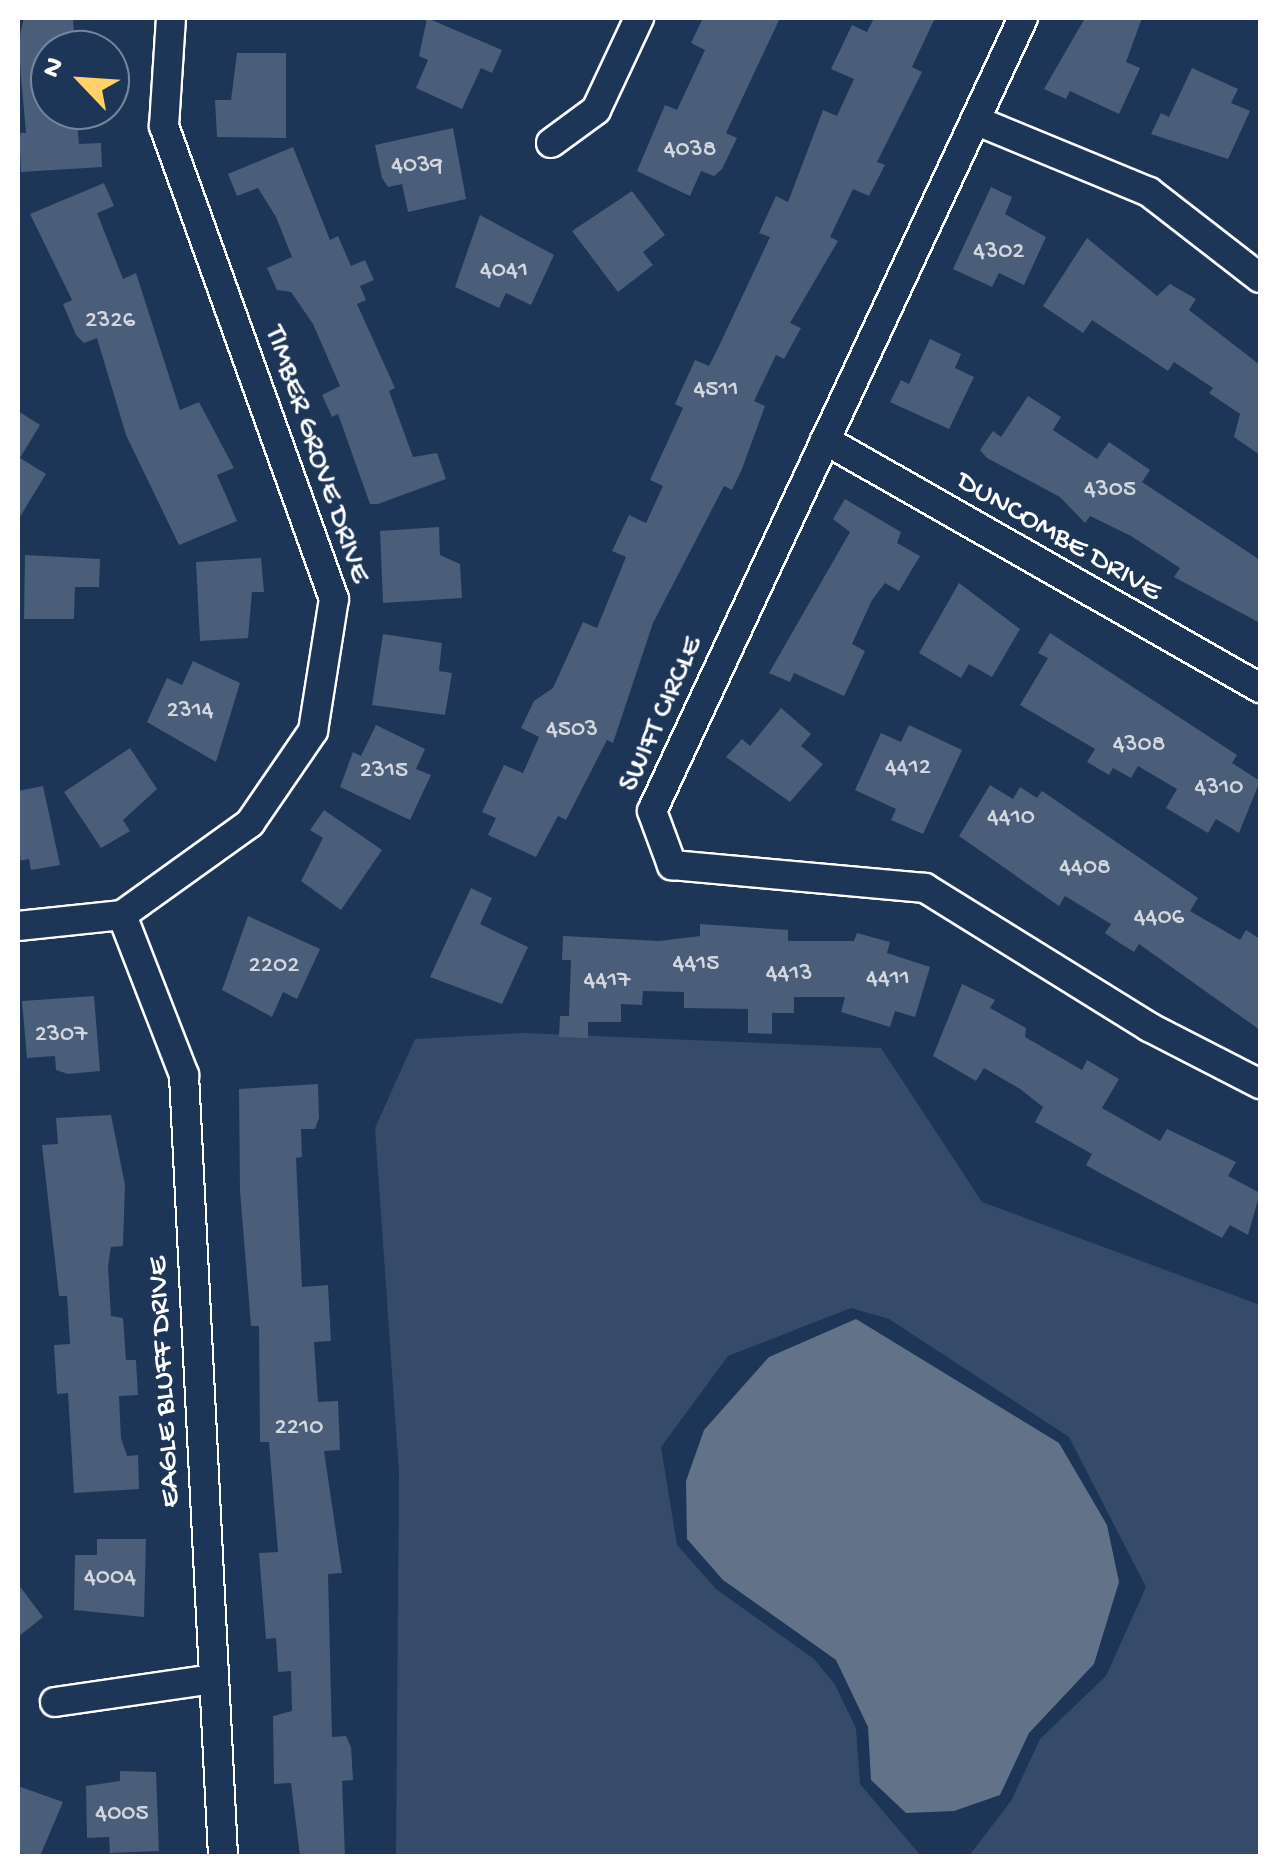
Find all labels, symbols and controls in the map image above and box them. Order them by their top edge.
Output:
north arrow [30,30,130,130]
text: N [35,53,73,83]
house number: 4038 [664,136,716,166]
house number: 4039 [391,152,443,182]
house number: 4302 [973,238,1025,268]
house number: 4041 [480,257,528,287]
house number: 2326 [85,307,135,337]
street label: TIMBER GROVE DRIVE [254,322,376,588]
house number: 4511 [693,376,739,406]
street label: DUNCOMBE DRIVE [949,465,1167,611]
house number: 4305 [1084,476,1136,506]
street label: SWIFT CIRCLE [613,632,713,798]
house number: 2314 [166,697,214,727]
house number: 4503 [546,716,598,746]
house number: 4308 [1113,731,1165,761]
house number: 4412 [885,754,931,784]
house number: 2315 [360,757,408,787]
house number: 4310 [1194,774,1244,804]
house number: 4410 [987,804,1035,834]
house number: 4408 [1059,854,1111,884]
house number: 4406 [1134,904,1184,934]
house number: 4415 [673,950,719,980]
house number: 2202 [249,952,299,982]
house number: 4413 [766,960,812,990]
house number: 4411 [866,965,910,995]
house number: 4417 [584,967,630,997]
house number: 2307 [35,1021,87,1051]
street label: EAGLE BLUFF DRIVE [141,1256,191,1508]
house number: 2210 [275,1414,323,1444]
house number: 4004 [84,1564,136,1594]
house number: 4005 [95,1800,149,1830]

